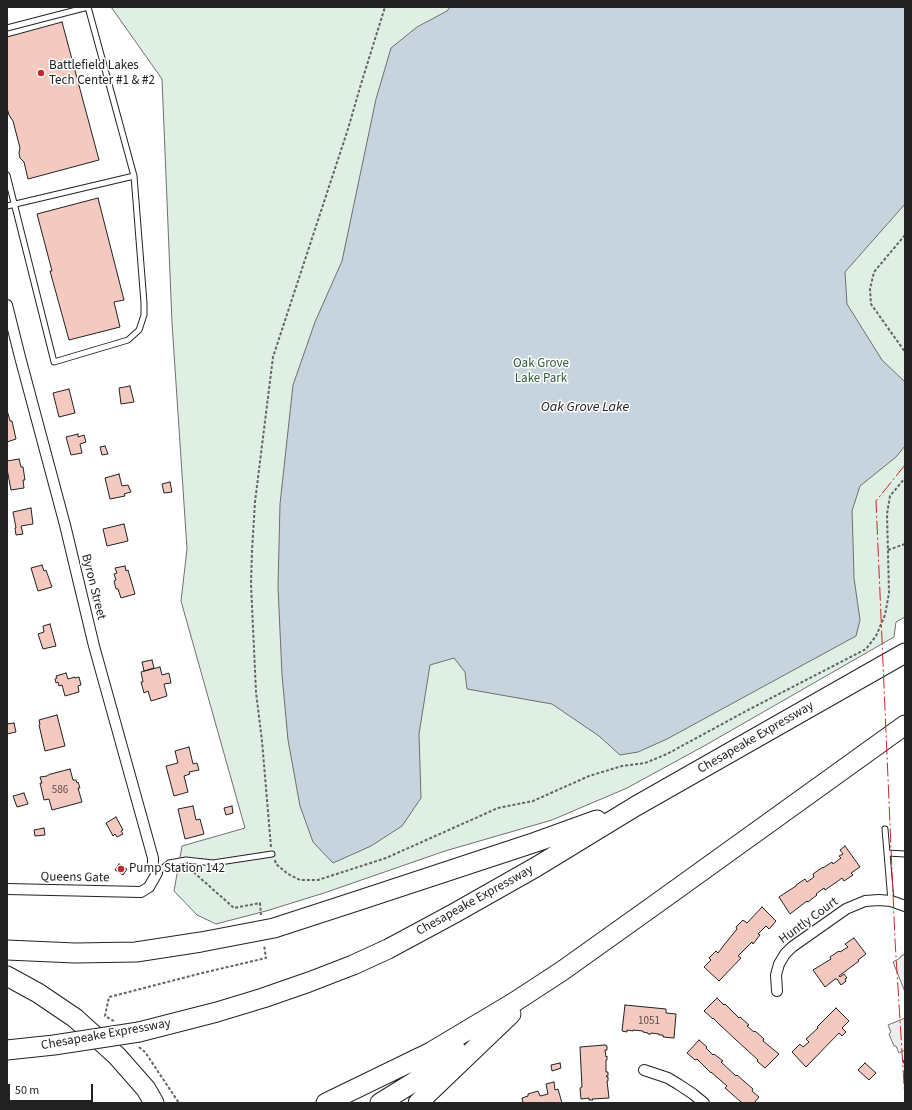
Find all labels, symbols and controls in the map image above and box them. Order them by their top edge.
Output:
place label: Battlefield Lakes Tech Center #1 & #2 [49,58,155,89]
marker: Battlefield Lakes Tech Center #1 & #2 [36,68,46,78]
park label: Oak Grove Lake Park [513,356,569,387]
water label: Oak Grove Lake [541,400,629,416]
street label: Byron Street [77,552,109,622]
street label: Chesapeake Expressway [695,698,817,778]
house number: 586 [52,784,68,798]
place label: Pump Station 142 [129,861,225,877]
street label: Chesapeake Expressway [414,862,536,940]
marker: Pump Station 142 [116,864,126,874]
street label: Queens Gate [40,870,110,886]
street label: Huntly Court [776,894,842,948]
house number: 1051 [638,1015,660,1029]
street label: Chesapeake Expressway [40,1016,172,1054]
scale bar [10,1076,95,1102]
text: 50 m [15,1082,39,1099]

